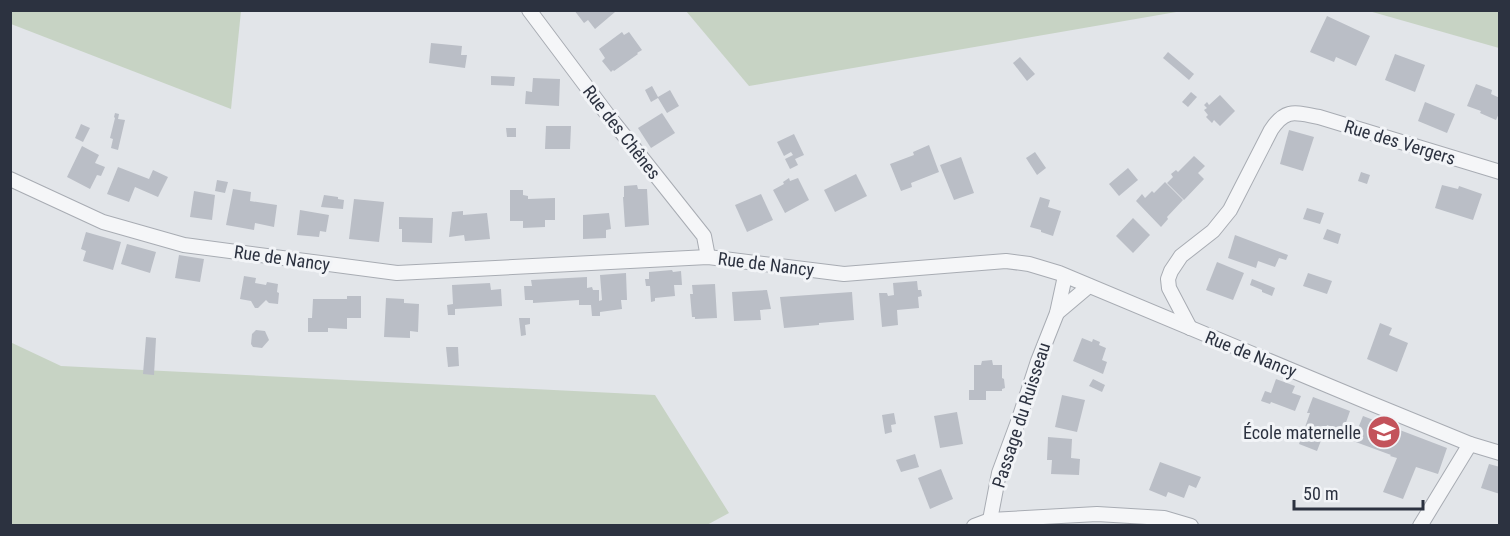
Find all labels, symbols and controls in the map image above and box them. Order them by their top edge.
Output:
street label: Rue des Chênes [579,81,665,183]
street label: Rue des Vergers [1342,115,1458,169]
street label: Rue de Nancy [233,241,332,275]
street label: Rue de Nancy [717,248,816,280]
street label: Rue de Nancy [1202,326,1300,382]
street label: Passage du Ruisseau [988,340,1054,490]
school or university icon: École maternelle [1366,414,1402,450]
place label: École maternelle [1243,422,1361,443]
scale bar [1294,473,1423,511]
text: 50 m [1303,483,1338,504]

